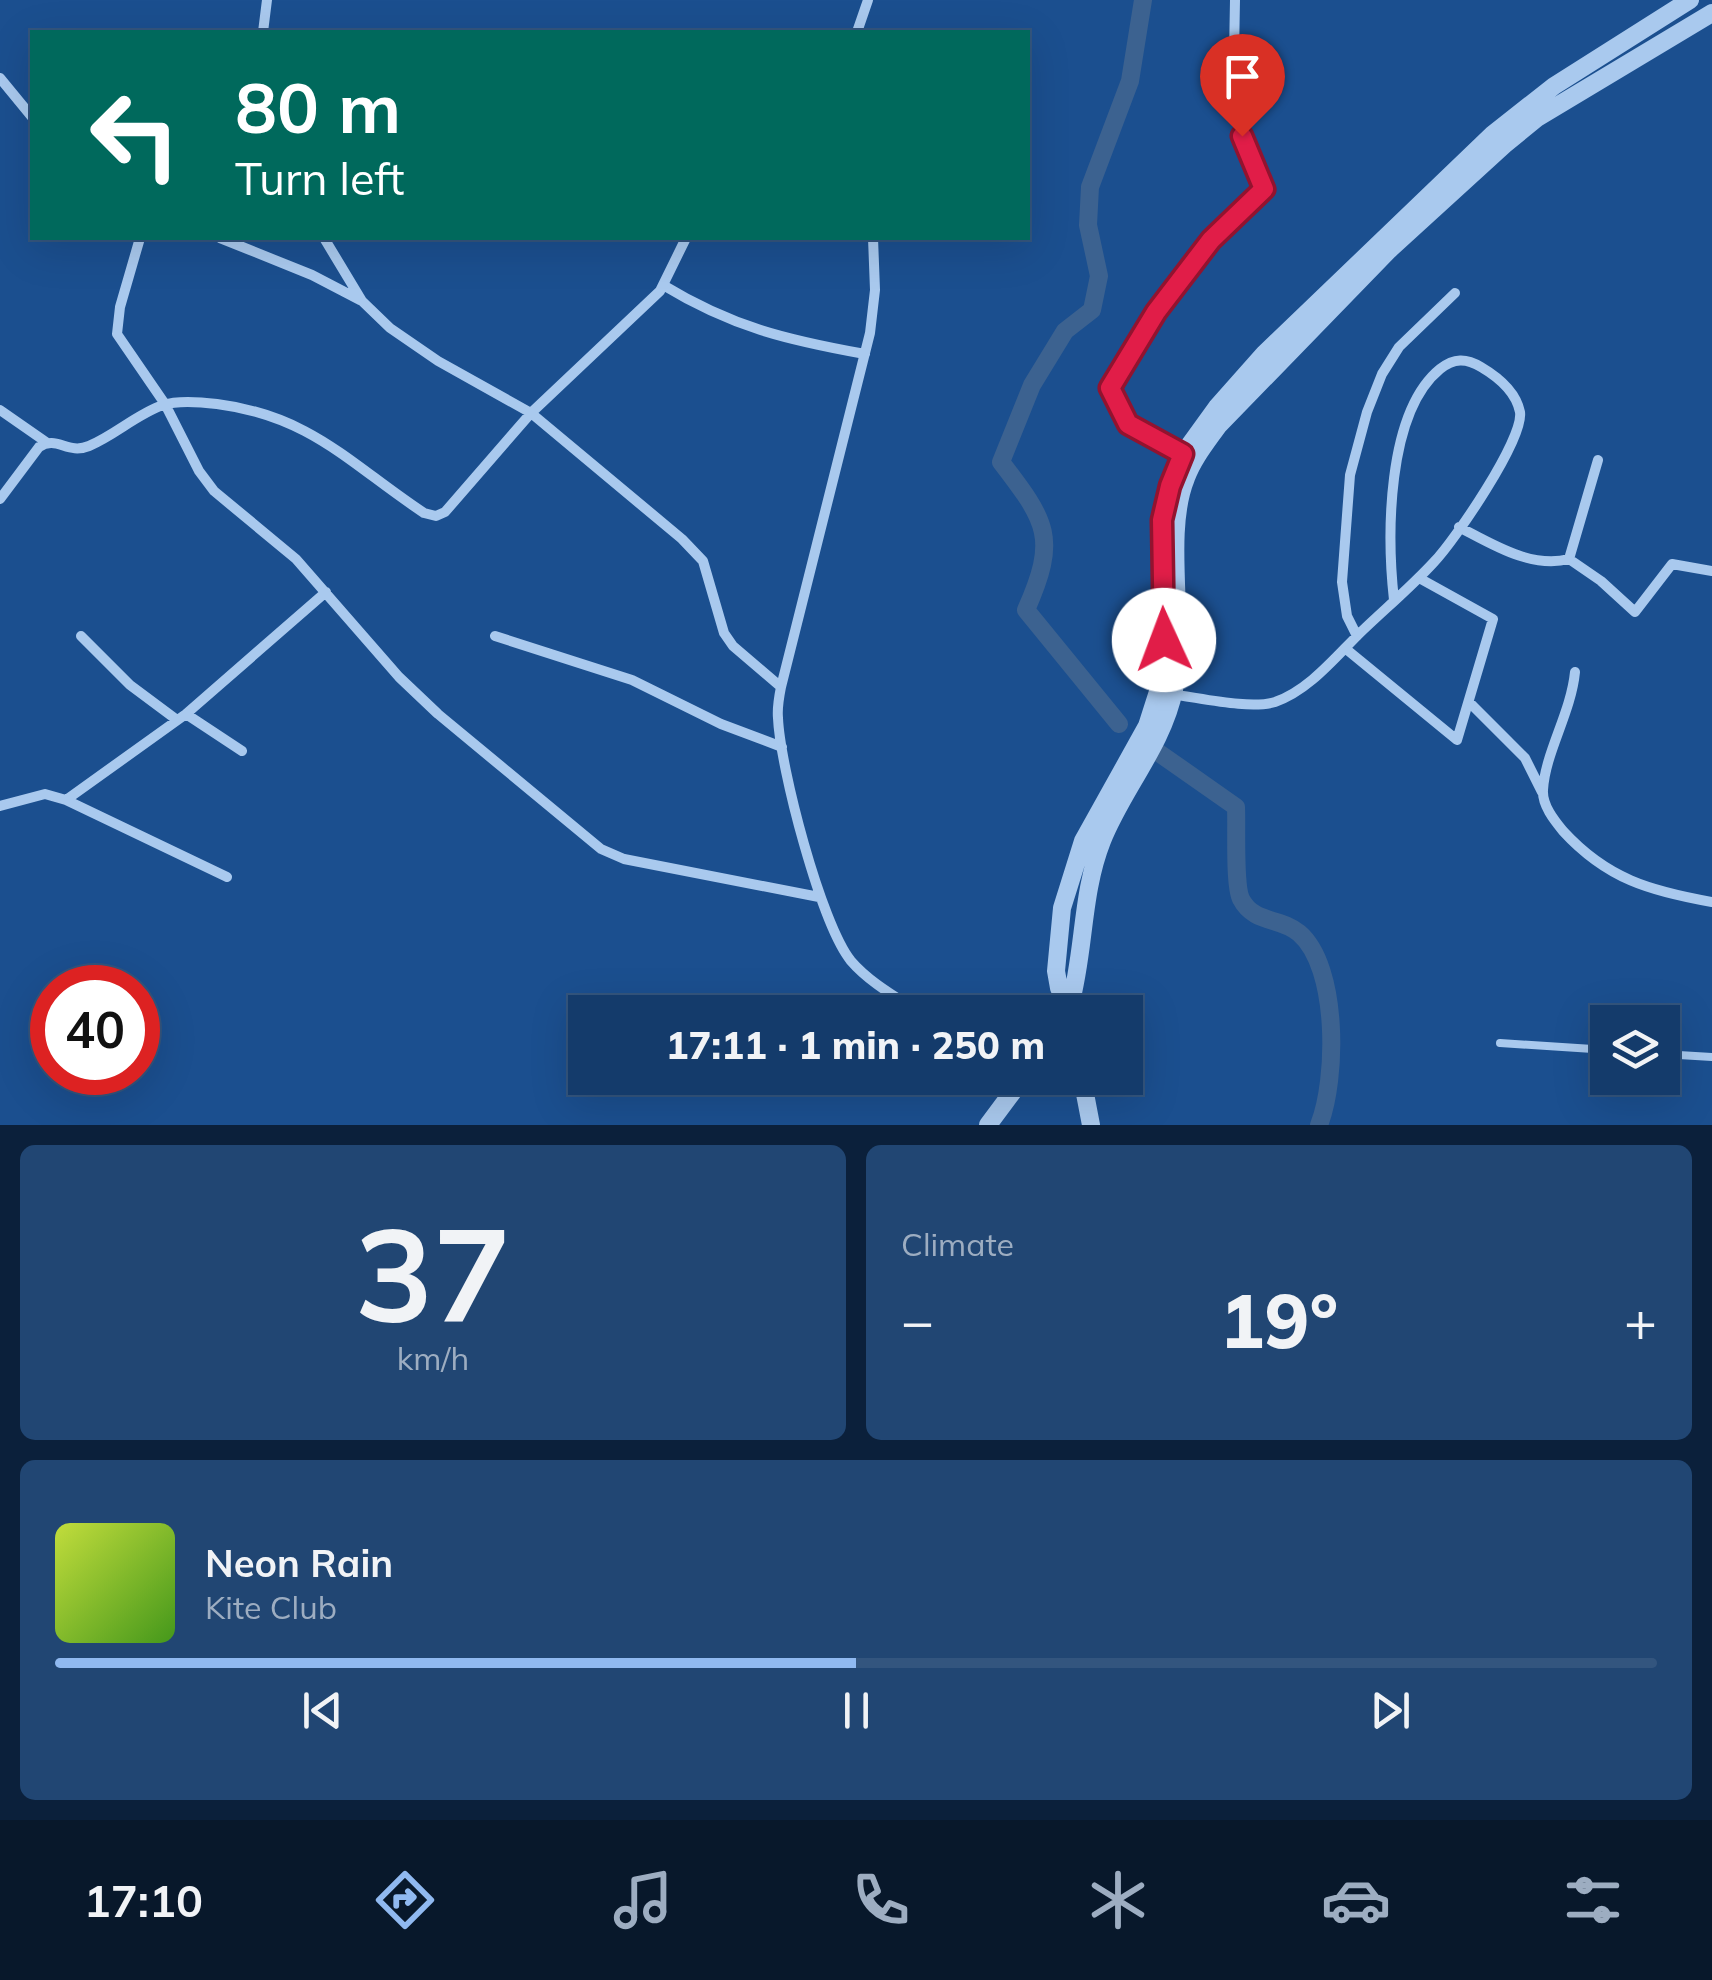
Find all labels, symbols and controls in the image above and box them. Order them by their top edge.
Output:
pin [1200,34,1285,137]
icon: arrive [1215,49,1270,104]
text: 80 m [235,63,401,151]
icon: left [70,70,200,200]
text: Turn left [235,150,404,206]
position arrow [1112,588,1216,692]
speed limit sign: 40 [30,965,160,1095]
map controls [1590,1005,1680,1095]
button: layers [1590,1005,1680,1095]
text: 17:11 · 1 min · 250 m [666,1021,1045,1069]
text: 37 [355,1191,511,1355]
text: Climate [901,1224,1014,1264]
text: 19° [1220,1273,1338,1367]
text: − [901,1286,934,1355]
text: + [1624,1286,1657,1355]
text: km/h [397,1338,469,1378]
text: Neon Rain [205,1539,393,1587]
text: Kite Club [205,1587,337,1627]
icon: previous [295,1683,350,1738]
icon: pause [829,1683,884,1738]
icon: next [1363,1683,1418,1738]
icon: directions [370,1865,440,1935]
icon: music [608,1865,678,1935]
icon: phone [846,1865,916,1935]
icon: climate [1083,1865,1153,1935]
icon: car [1321,1865,1391,1935]
icon: filters [1558,1865,1628,1935]
text: 17:10 [84,1872,203,1928]

